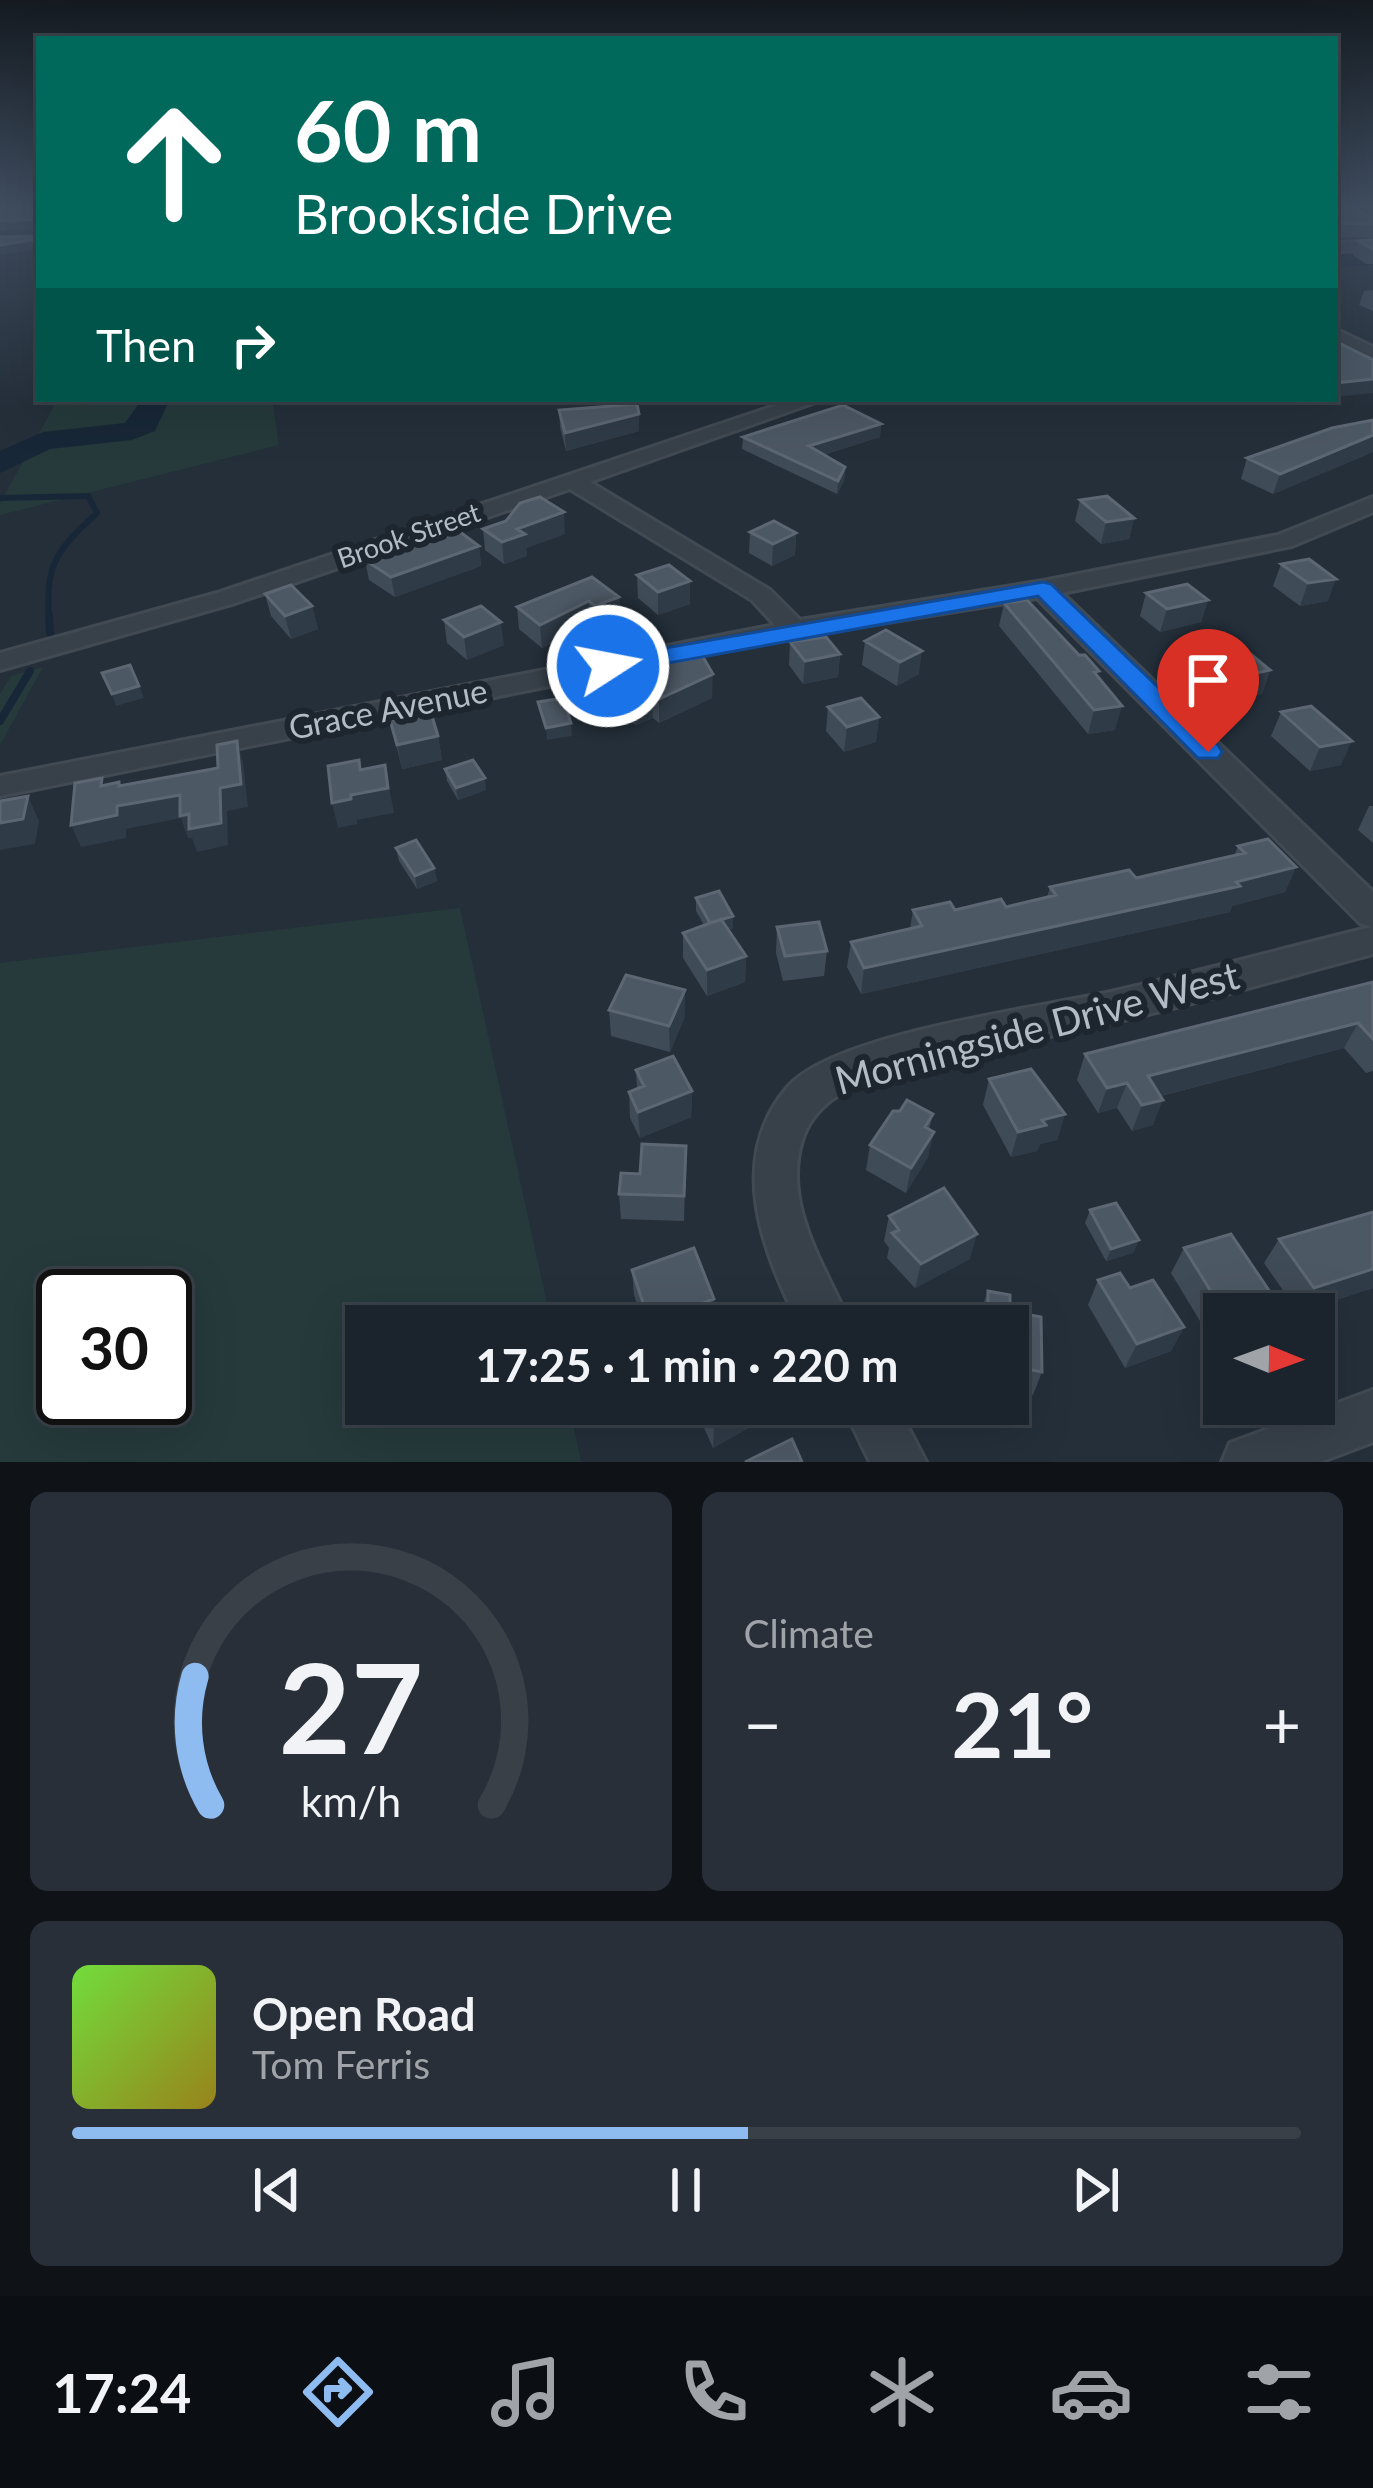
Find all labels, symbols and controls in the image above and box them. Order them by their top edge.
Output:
text: 60 m [294,79,482,180]
icon: ahead [96,84,252,240]
text: Brookside Drive [294,181,673,246]
icon: right [220,312,286,378]
text: Then [96,318,196,372]
street label: Brook Street [333,495,485,574]
position arrow [545,603,671,729]
pin [1157,629,1259,752]
icon: arrive [1175,647,1241,713]
street label: Grace Avenue [285,669,491,747]
street label: Morningside Drive West [830,951,1244,1103]
speed limit sign: 30 [36,1269,192,1425]
north arrow [1203,1293,1335,1425]
map controls [1203,1293,1335,1425]
text: 17:25 · 1 min · 220 m [476,1338,898,1392]
text: Climate [744,1610,874,1656]
text: 27 [278,1631,423,1781]
text: 21° [951,1669,1093,1777]
text: − [744,1684,782,1763]
text: + [1263,1684,1301,1763]
text: km/h [301,1774,401,1825]
text: Open Road [252,1987,476,2041]
text: Tom Ferris [252,2041,430,2087]
icon: previous [244,2157,310,2223]
icon: pause [653,2157,719,2223]
icon: next [1063,2157,1129,2223]
icon: directions [296,2350,380,2434]
icon: music [484,2350,568,2434]
icon: phone [672,2350,756,2434]
icon: climate [860,2350,944,2434]
icon: car [1049,2350,1133,2434]
icon: filters [1237,2350,1321,2434]
text: 17:24 [52,2360,191,2425]

